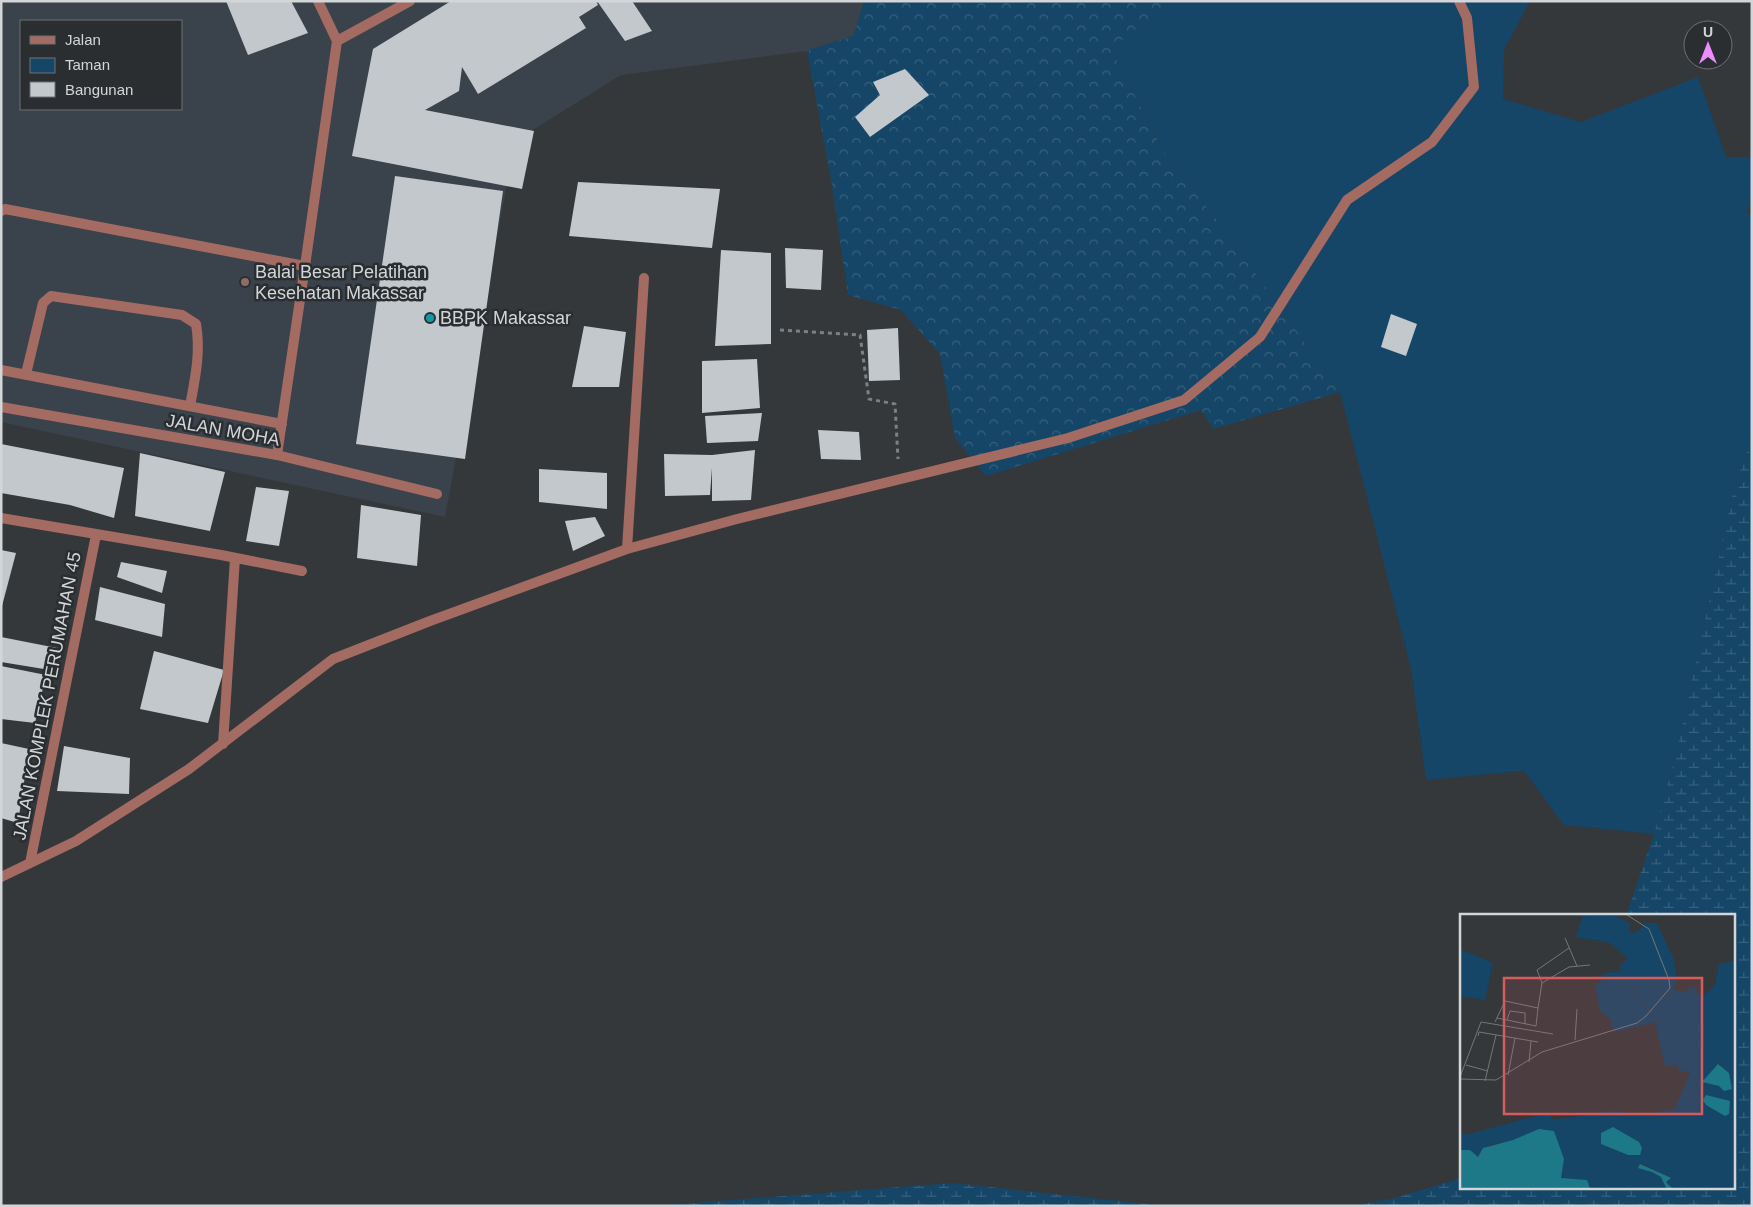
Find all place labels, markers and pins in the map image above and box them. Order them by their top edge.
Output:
place label: Balai Besar Pelatihan Kesehatan Makassar [255,262,427,303]
marker: Balai Besar Pelatihan Kesehatan Makassar [239,276,251,288]
place label: BBPK Makassar [440,308,571,328]
marker: BBPK Makassar [424,312,436,324]

